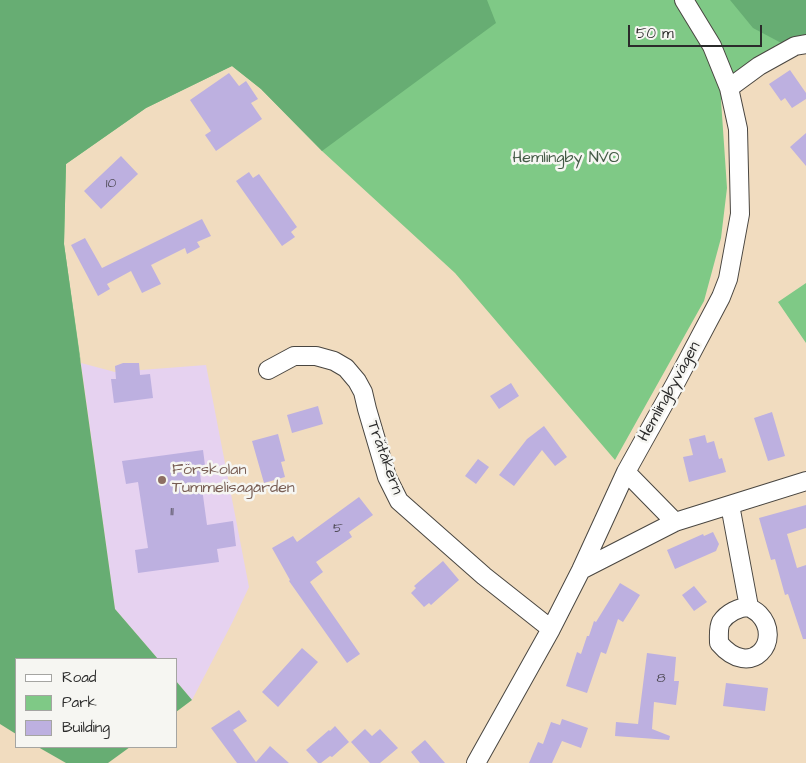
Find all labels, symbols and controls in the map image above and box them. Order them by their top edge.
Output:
scale bar [631,15,765,47]
text: 50 m [636,23,674,44]
park label: Hemlingby NVO [513,149,619,169]
house number: 10 [106,176,116,192]
street label: Hemlingbyvägen [635,339,705,445]
street label: Trätåkern [362,419,406,497]
place label: Förskolan Tummelisagården [172,461,295,499]
marker: Förskolan Tummelisagården [156,474,168,486]
house number: 11 [170,504,174,520]
house number: 5 [333,521,343,537]
legend [15,658,178,748]
text: Road [62,667,96,688]
house number: 8 [656,671,666,687]
text: Park [62,692,97,713]
text: Building [62,717,110,738]

